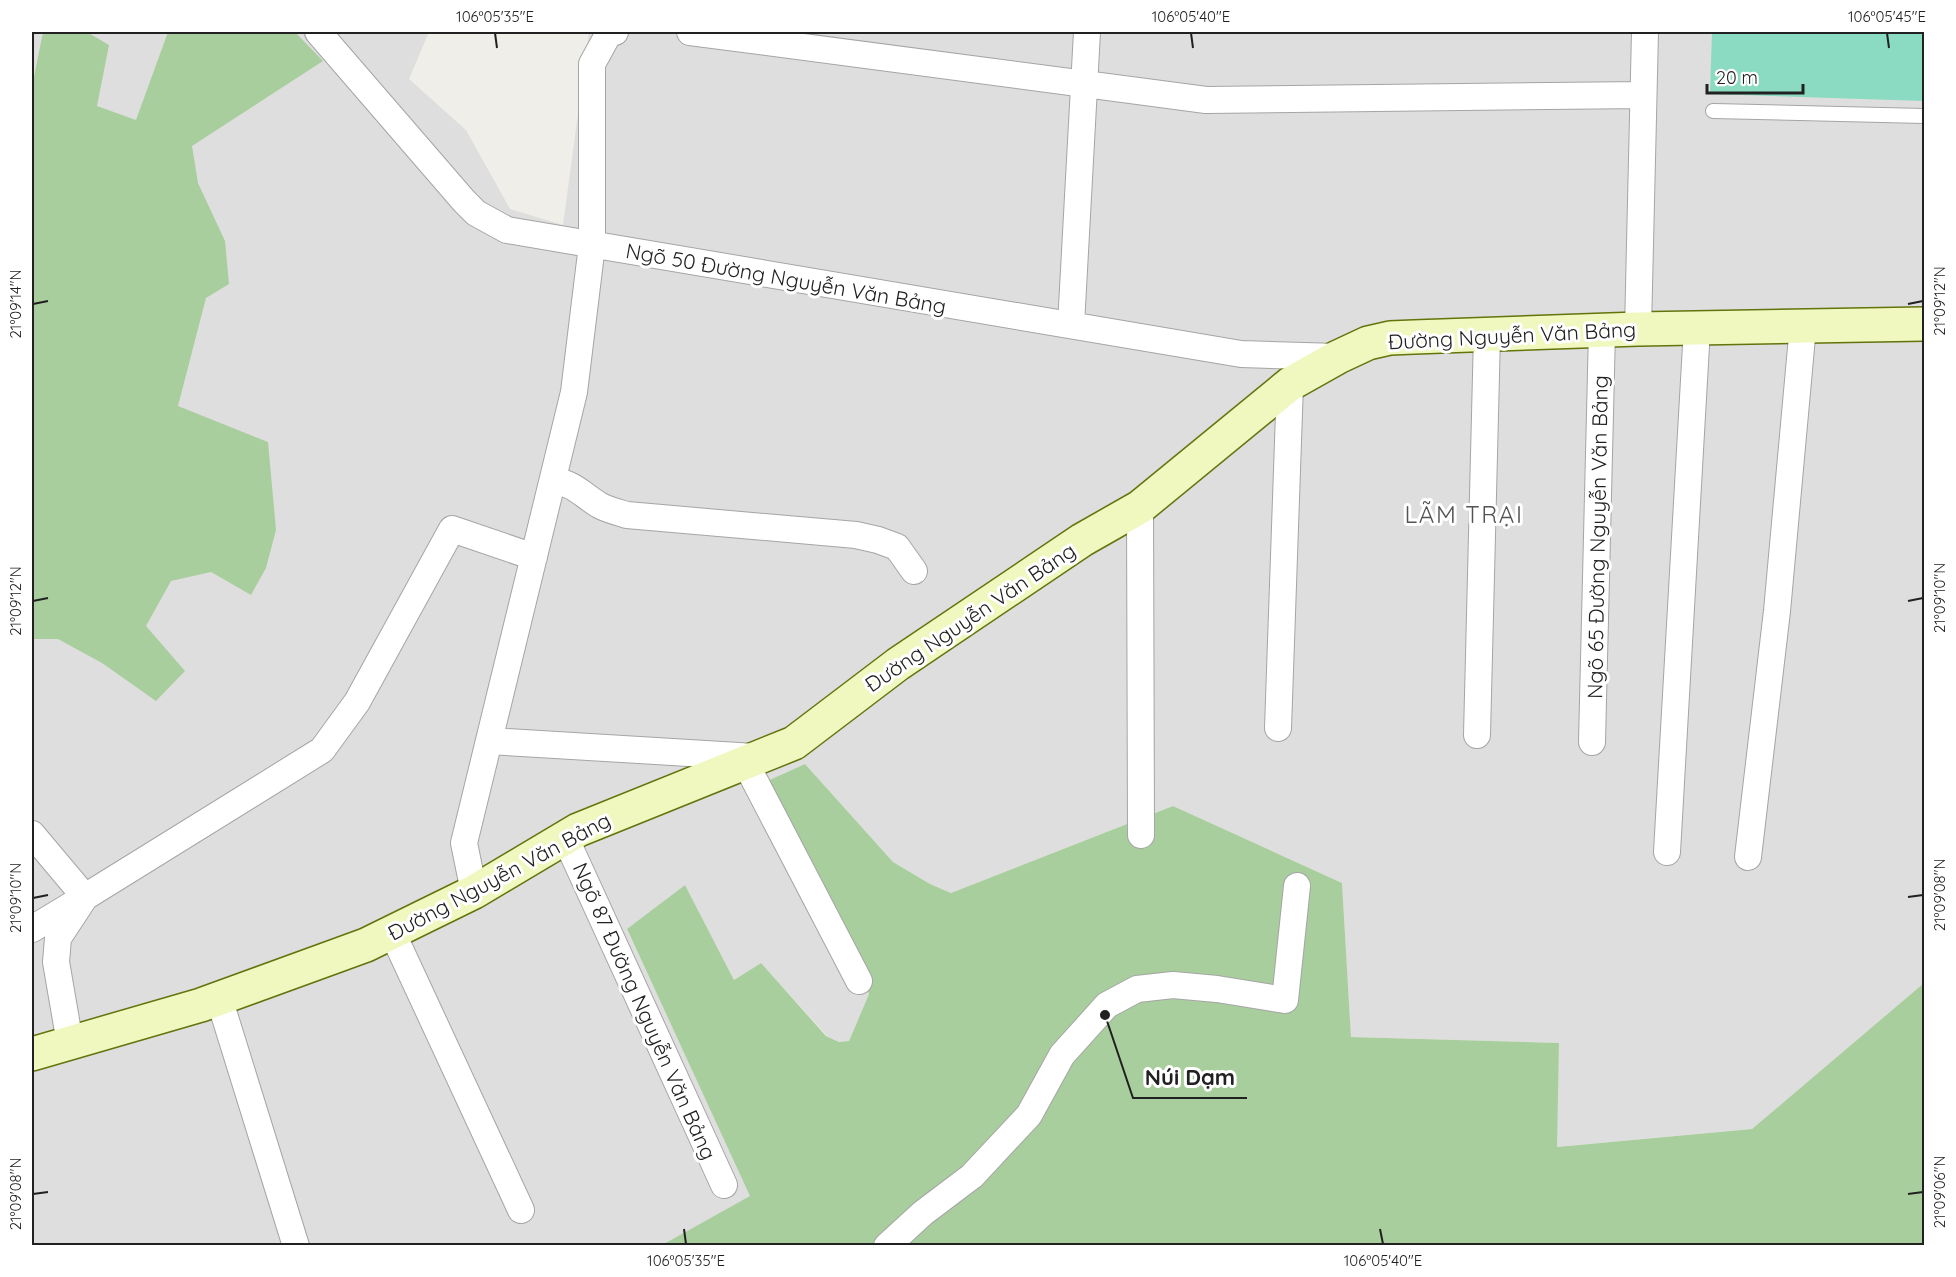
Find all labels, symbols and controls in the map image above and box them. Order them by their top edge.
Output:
text: 106°05'35"E [456,7,534,26]
text: 106°05'40"E [1152,7,1230,26]
text: 106°05'45"E [1848,7,1926,26]
scale bar [1707,57,1803,95]
text: 20 m [1716,66,1758,89]
street label: Ngõ 50 Đường Nguyễn Văn Bảng [624,237,948,319]
text: 21°09'12"N [1930,266,1949,336]
text: 21°09'14"N [6,270,25,338]
street label: Đường Nguyễn Văn Bảng [1387,316,1637,354]
street label: Ngõ 65 Đường Nguyễn Văn Bảng [1581,375,1613,699]
district label: LÃM TRẠI [1405,499,1523,529]
street label: Đường Nguyễn Văn Bảng [860,537,1080,697]
text: 21°09'10"N [1930,563,1949,633]
text: 21°09'12"N [6,566,25,636]
street label: Đường Nguyễn Văn Bảng [383,806,615,946]
street label: Ngõ 87 Đường Nguyễn Văn Bảng [568,858,722,1164]
text: 21°09'08"N [1930,859,1949,931]
text: 21°09'10"N [6,863,25,933]
callout: Núi Dạm [1133,1058,1247,1098]
text: Núi Dạm [1145,1063,1235,1091]
text: 21°09'06"N [1930,1156,1949,1228]
text: 21°09'08"N [6,1158,25,1230]
text: 106°05'35"E [647,1251,725,1270]
text: 106°05'40"E [1344,1251,1422,1270]

